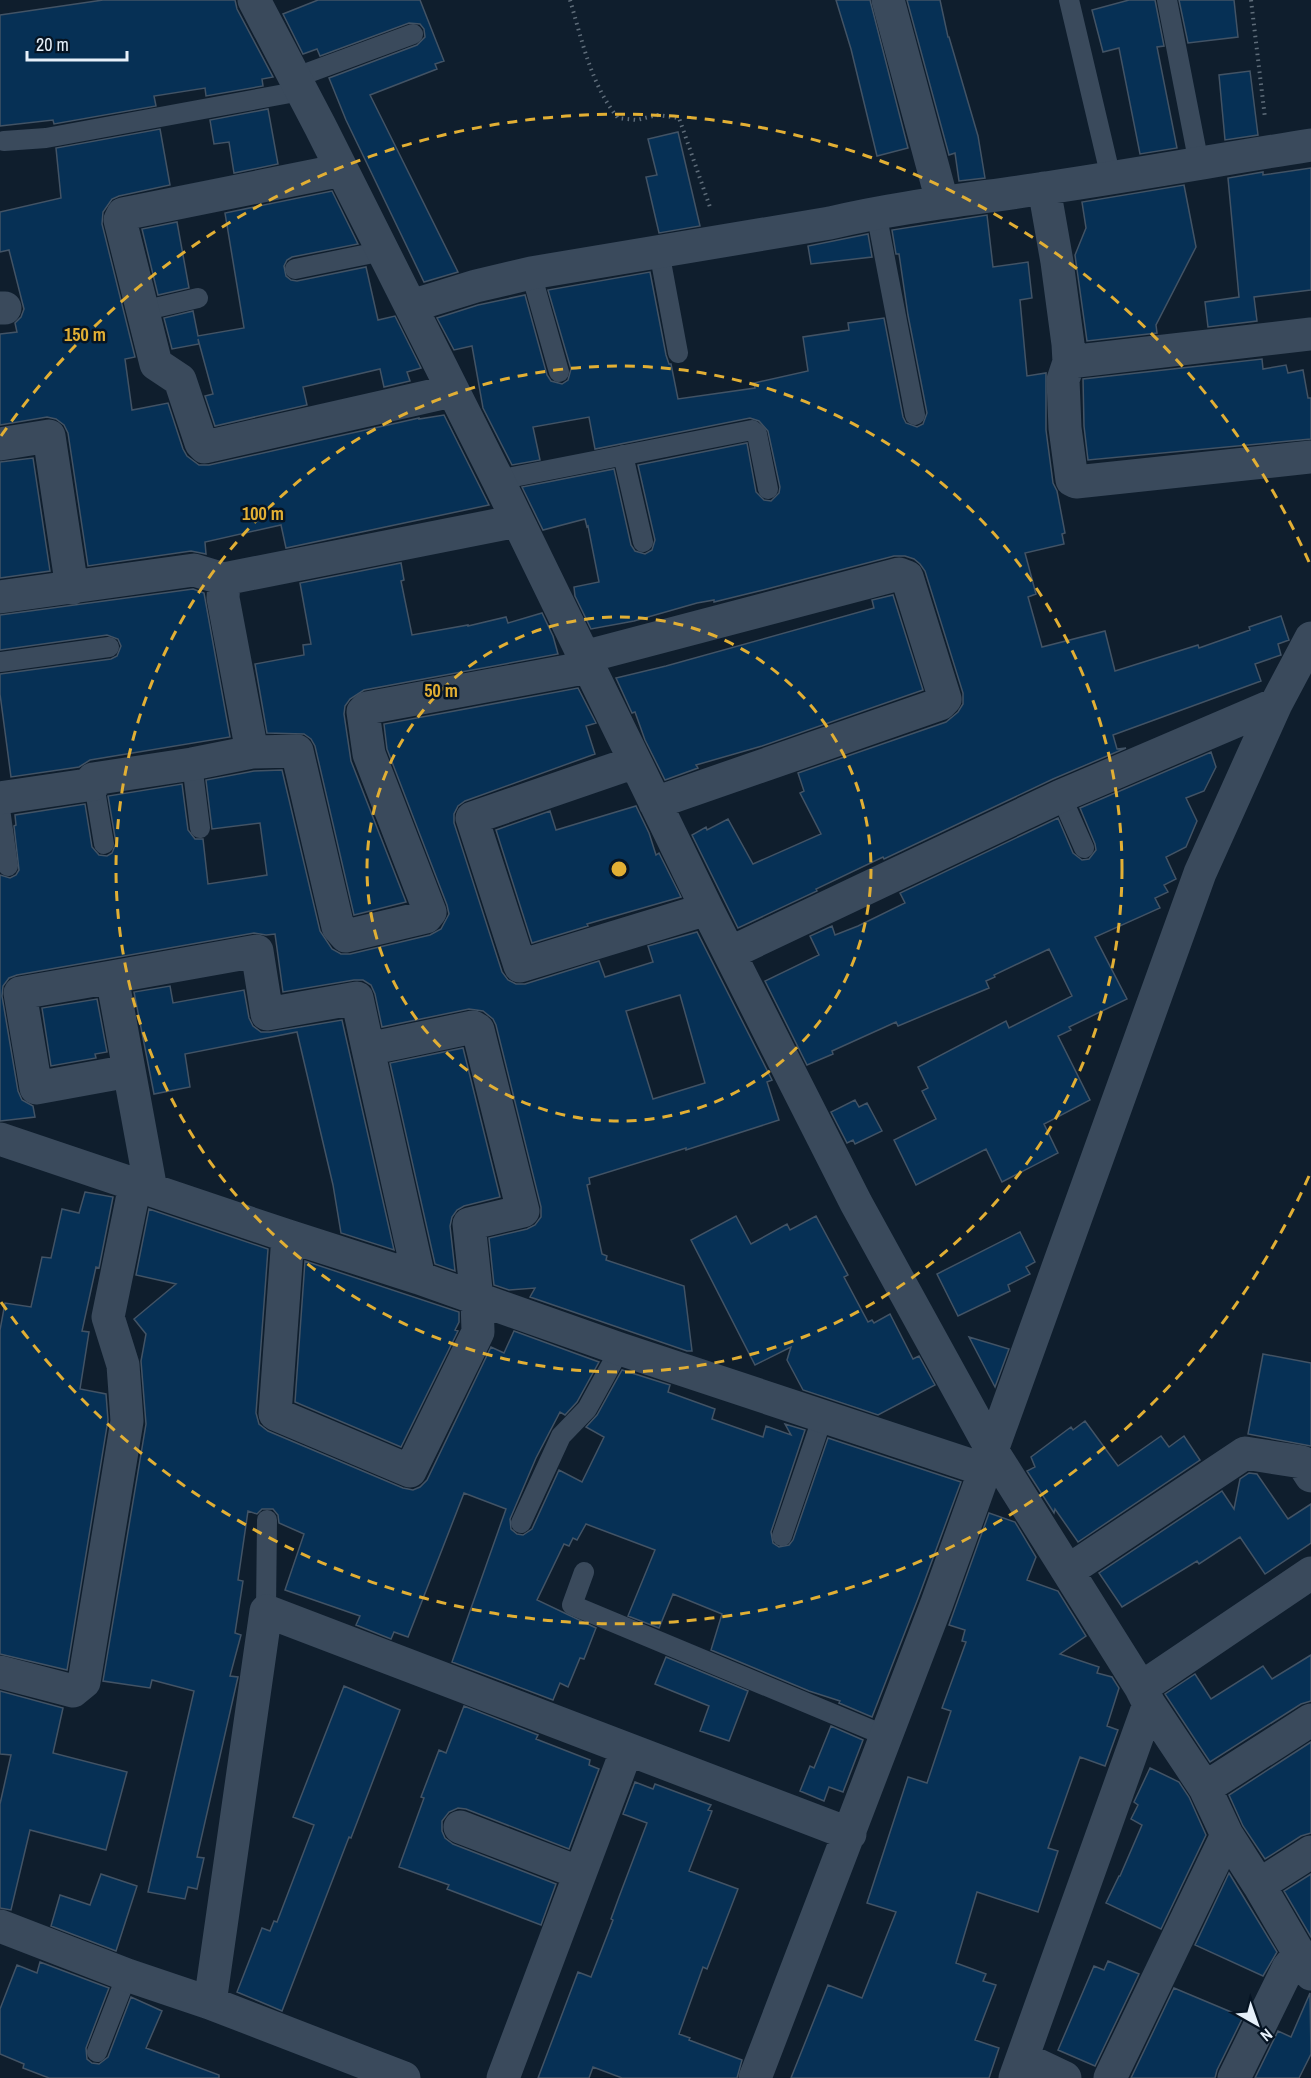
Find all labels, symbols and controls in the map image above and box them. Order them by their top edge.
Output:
scale bar [27,24,128,62]
text: 20 m [36,32,69,57]
text: 150 m [64,322,106,347]
text: 100 m [242,501,284,526]
text: 50 m [424,678,458,703]
centre of rings [609,859,629,879]
north arrow [1227,1994,1287,2054]
text: N [1256,2024,1277,2047]

